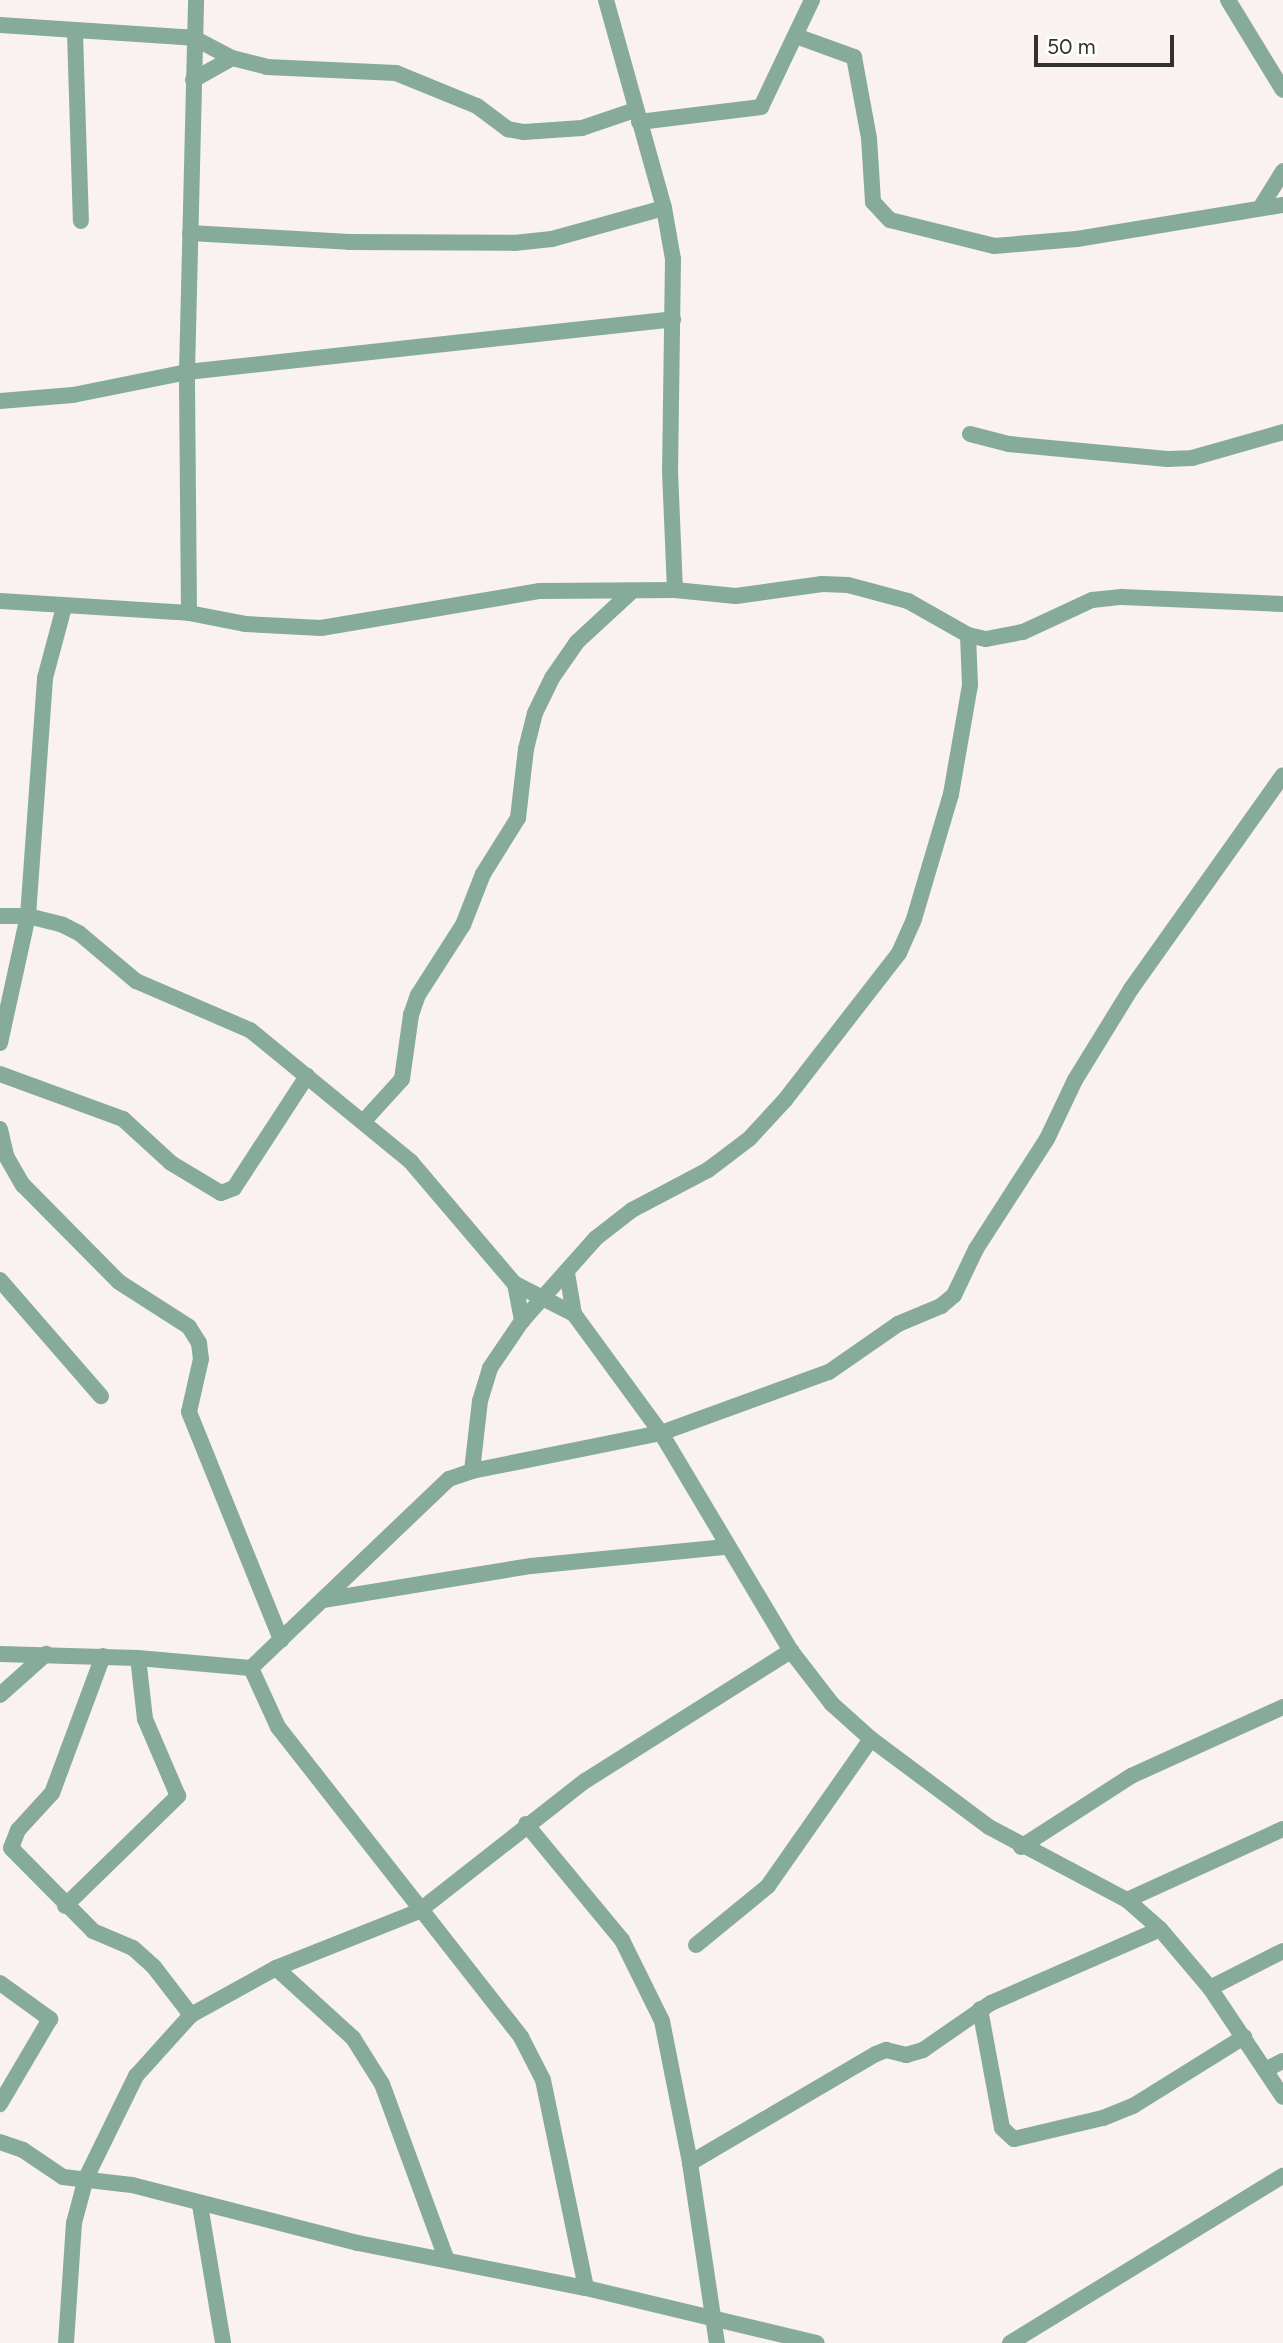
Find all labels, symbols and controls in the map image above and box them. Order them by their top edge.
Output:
scale bar [1038,21,1178,65]
text: 50 m [1047,34,1096,59]

